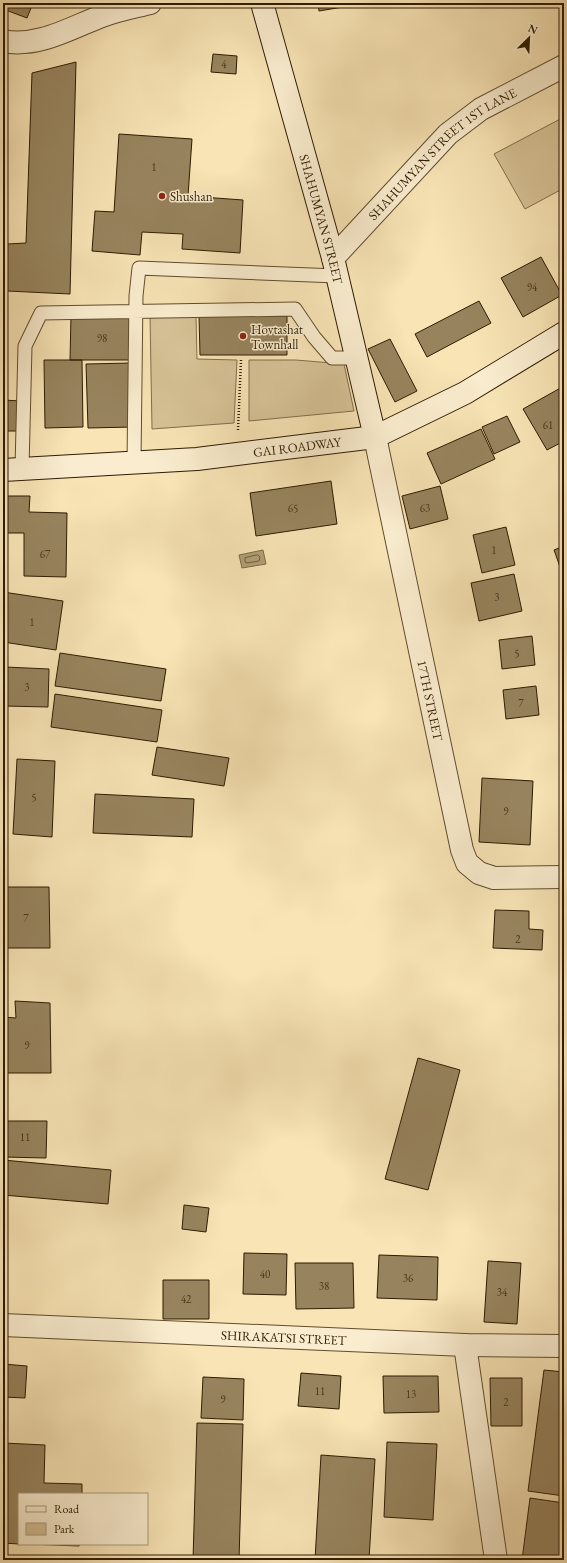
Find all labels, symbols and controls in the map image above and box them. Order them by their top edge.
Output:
north arrow [509,18,549,58]
text: N [526,21,540,37]
house number: 4 [221,57,227,71]
street label: SHAHUMYAN STREET 1ST LANE [364,84,519,224]
street label: SHAHUMYAN STREET [295,152,347,286]
house number: 1 [151,160,157,174]
place label: Shushan [170,188,213,205]
marker: Shushan [157,191,167,201]
house number: 94 [527,280,538,294]
place label: Hovtashat Townhall [251,321,303,353]
house number: 98 [97,331,107,345]
marker: Hovtashat Townhall [238,331,248,341]
house number: 61 [543,418,553,432]
street label: GAI ROADWAY [252,433,343,461]
house number: 65 [288,501,298,515]
house number: 63 [420,501,430,515]
house number: 1 [491,543,497,557]
house number: 67 [40,547,51,561]
house number: 3 [494,590,500,604]
house number: 1 [29,615,35,629]
house number: 5 [514,646,520,660]
street label: 17TH STREET [413,659,447,742]
house number: 3 [24,680,30,694]
house number: 7 [518,696,524,710]
house number: 5 [31,790,37,804]
house number: 9 [503,804,509,818]
house number: 7 [23,911,29,925]
house number: 2 [515,932,521,946]
house number: 9 [24,1038,30,1052]
house number: 11 [20,1130,30,1144]
house number: 40 [260,1267,270,1281]
house number: 36 [403,1271,414,1285]
house number: 38 [319,1279,329,1293]
house number: 34 [497,1285,508,1299]
house number: 42 [181,1292,192,1306]
street label: SHIRAKATSI STREET [221,1326,347,1349]
house number: 11 [315,1384,325,1398]
house number: 13 [406,1387,416,1401]
house number: 9 [220,1392,226,1406]
house number: 2 [503,1395,509,1409]
legend [18,1493,148,1545]
text: Road [54,1501,80,1517]
text: Park [54,1521,75,1537]

